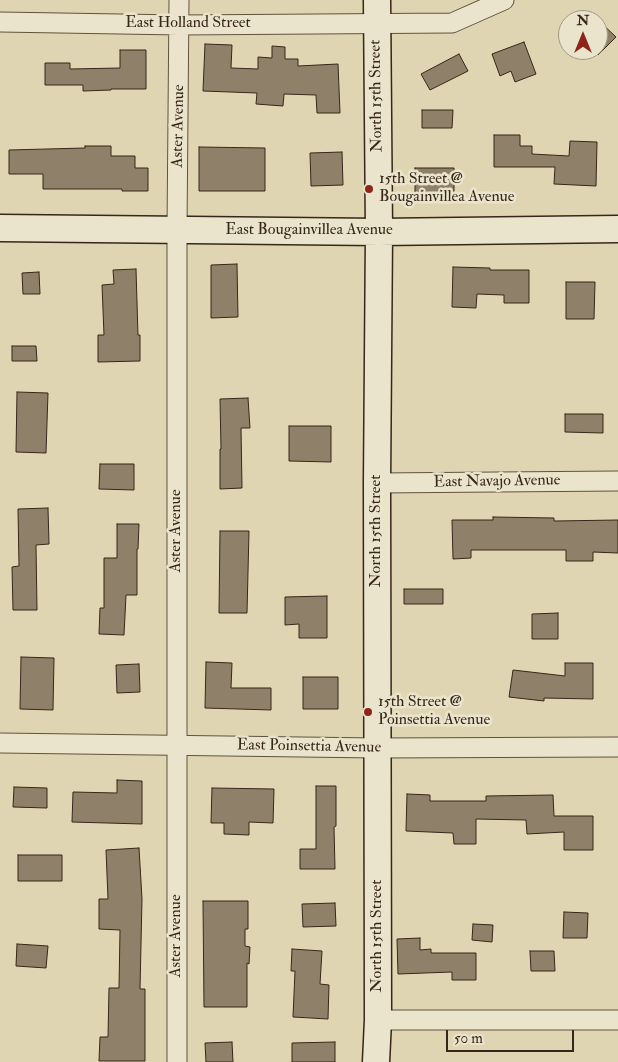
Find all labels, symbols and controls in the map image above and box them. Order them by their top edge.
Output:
north arrow [558,10,608,60]
text: N [577,12,589,29]
street label: East Holland Street [125,14,251,34]
street label: North 15th Street [366,39,388,153]
street label: Aster Avenue [169,84,189,168]
place label: 15th Street @ Bougainvillea Avenue [379,170,514,208]
marker: 15th Street @ Bougainvillea Avenue [363,183,375,195]
street label: East Bougainvillea Avenue [225,221,393,241]
street label: East Navajo Avenue [433,471,561,493]
street label: North 15th Street [367,475,387,587]
street label: Aster Avenue [167,489,187,573]
place label: 15th Street @ Poinsettia Avenue [378,693,490,731]
marker: 15th Street @ Poinsettia Avenue [362,706,374,718]
street label: East Poinsettia Avenue [237,736,381,758]
street label: North 15th Street [368,880,388,992]
street label: Aster Avenue [167,894,187,978]
scale bar [448,1020,576,1052]
text: 50 m [454,1029,483,1048]

